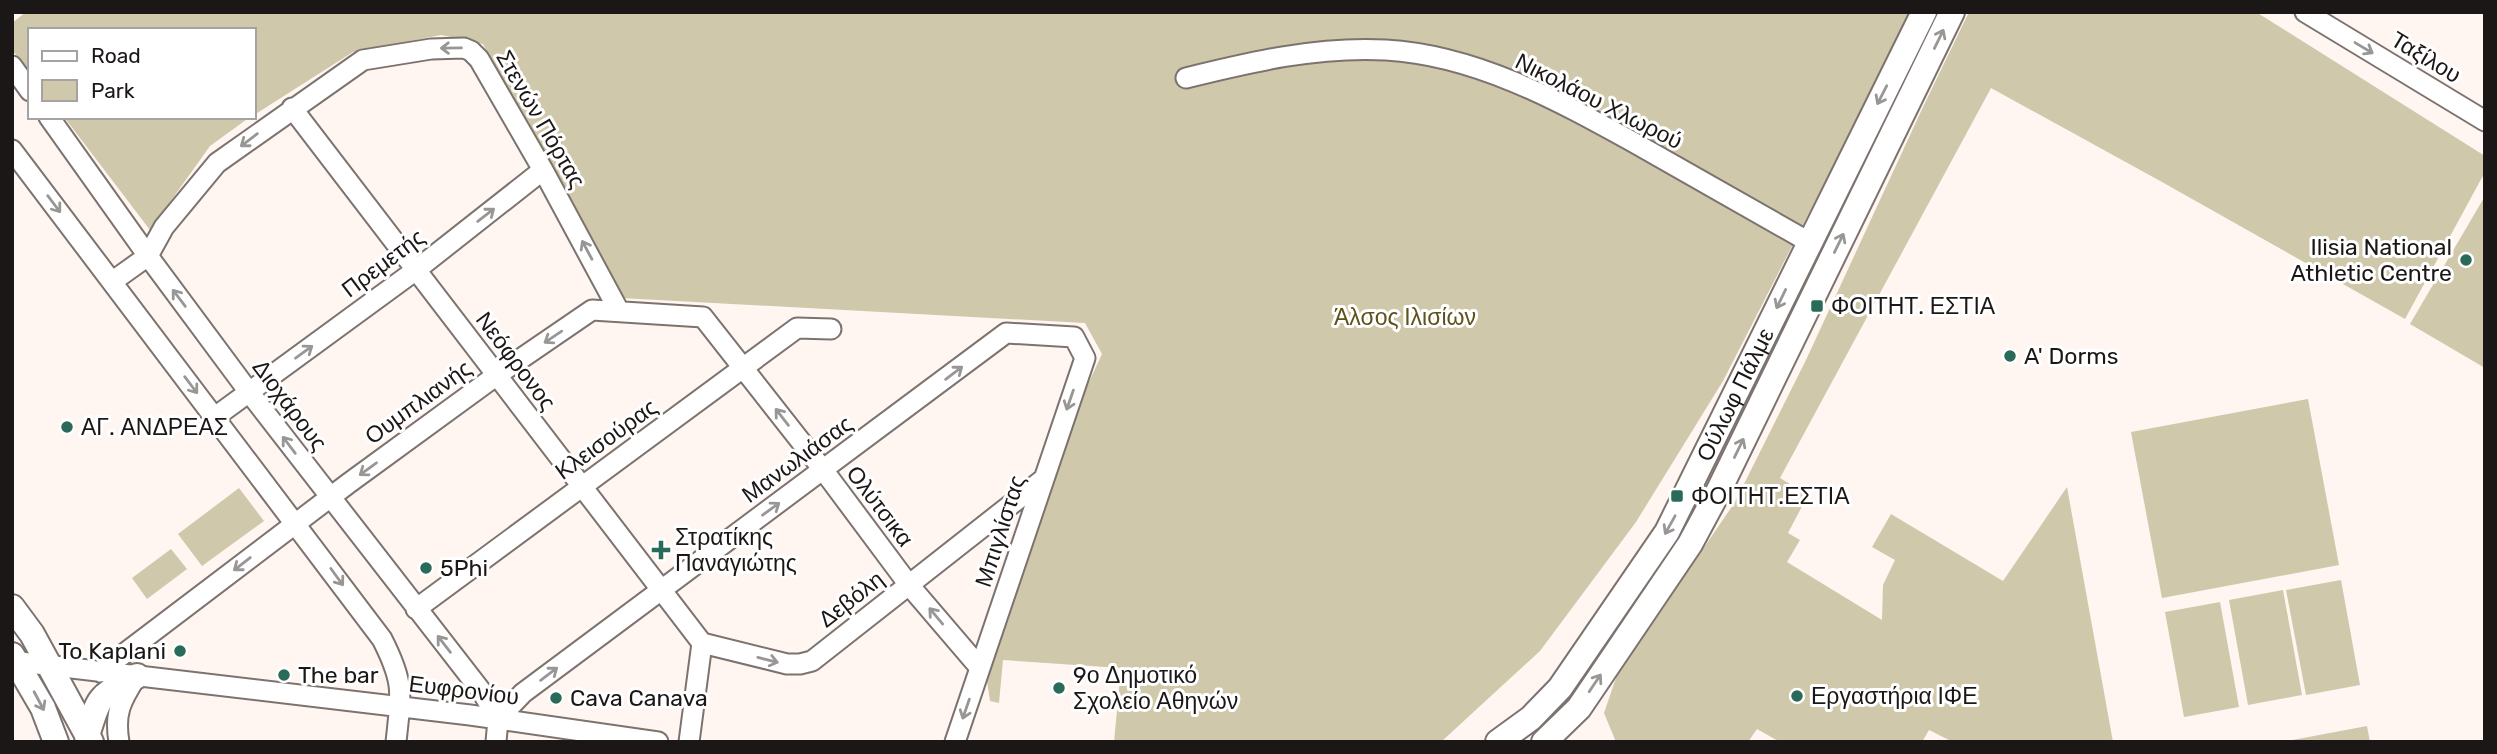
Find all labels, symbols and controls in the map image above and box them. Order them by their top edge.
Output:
street label: Ταξίλου [2386,25,2466,89]
legend [28,28,256,119]
one-way arrow [1932,29,1946,50]
one-way arrow [2353,41,2373,55]
one-way arrow [439,42,462,55]
text: Road [91,43,141,68]
street label: Στενών Πόρτας [490,45,592,193]
street label: Νικολάου Χλωρού [1511,47,1687,155]
text: Park [91,78,135,103]
one-way arrow [1875,84,1889,105]
one-way arrow [241,132,259,147]
one-way arrow [46,194,61,213]
one-way arrow [476,207,495,222]
street label: Πρεμετής [336,223,430,303]
one-way arrow [1832,233,1846,254]
place label: Ilisia National Athletic Centre [2291,233,2452,287]
one-way arrow [580,241,594,261]
marker: Ilisia National Athletic Centre [2458,252,2474,268]
one-way arrow [1774,288,1788,309]
one-way arrow [171,289,186,308]
place label: ΦΟΙΤΗΤ. ΕΣΤΙΑ [1831,292,1996,320]
marker: ΦΟΙΤΗΤ. ΕΣΤΙΑ [1809,298,1825,314]
park label: Άλσος Ιλισίων [1334,303,1476,331]
street label: Νεόφρονος [470,306,562,416]
street label: Ούλωφ Πάλμε [1690,323,1780,466]
one-way arrow [544,330,563,344]
place label: A' Dorms [2024,342,2118,370]
one-way arrow [294,344,313,359]
marker: A' Dorms [2002,348,2018,364]
street label: Διοχάρους [247,354,333,456]
street label: Ουμπλιανής [359,354,477,450]
one-way arrow [944,366,963,381]
one-way arrow [184,375,198,394]
one-way arrow [1063,389,1075,411]
street label: Κλεισούρας [550,393,662,485]
one-way arrow [775,408,790,427]
street label: Μανωλιάσας [736,409,858,509]
place label: ΑΓ. ΑΝΔΡΕΑΣ [81,413,228,441]
marker: ΑΓ. ΑΝΔΡΕΑΣ [59,419,75,435]
one-way arrow [282,436,297,454]
one-way arrow [1733,438,1747,459]
street label: Ολύτσικα [841,460,919,552]
one-way arrow [359,462,378,476]
street label: Μπιγλίστας [969,472,1031,590]
place label: ΦΟΙΤΗΤ.ΕΣΤΙΑ [1691,482,1850,510]
marker: ΦΟΙΤΗΤ.ΕΣΤΙΑ [1669,488,1685,504]
one-way arrow [761,502,780,516]
one-way arrow [1663,514,1676,535]
place label: Στρατίκης Παναγιώτης [675,523,797,577]
marker: Στρατίκης Παναγιώτης [653,542,669,558]
place label: 5Phi [440,554,488,582]
one-way arrow [233,556,252,571]
marker: 5Phi [418,560,434,576]
street label: Δεβόλη [813,565,889,633]
one-way arrow [329,567,344,586]
one-way arrow [928,608,944,626]
one-way arrow [436,635,451,653]
place label: To Kaplani [58,637,166,665]
marker: To Kaplani [172,643,188,659]
one-way arrow [757,654,779,667]
place label: The bar [298,661,379,689]
place label: 9ο Δημοτικό Σχολείο Αθηνών [1073,661,1238,715]
one-way arrow [539,666,558,681]
marker: The bar [276,667,292,683]
street label: Ευφρονίου [407,669,521,711]
one-way arrow [1588,674,1602,694]
marker: 9ο Δημοτικό Σχολείο Αθηνών [1051,680,1067,696]
place label: Εργαστήρια ΙΦΕ [1811,682,1978,710]
place label: Cava Canava [570,684,708,712]
marker: Εργαστήρια ΙΦΕ [1789,688,1805,704]
one-way arrow [32,690,46,711]
marker: Cava Canava [548,690,564,706]
one-way arrow [959,697,972,719]

